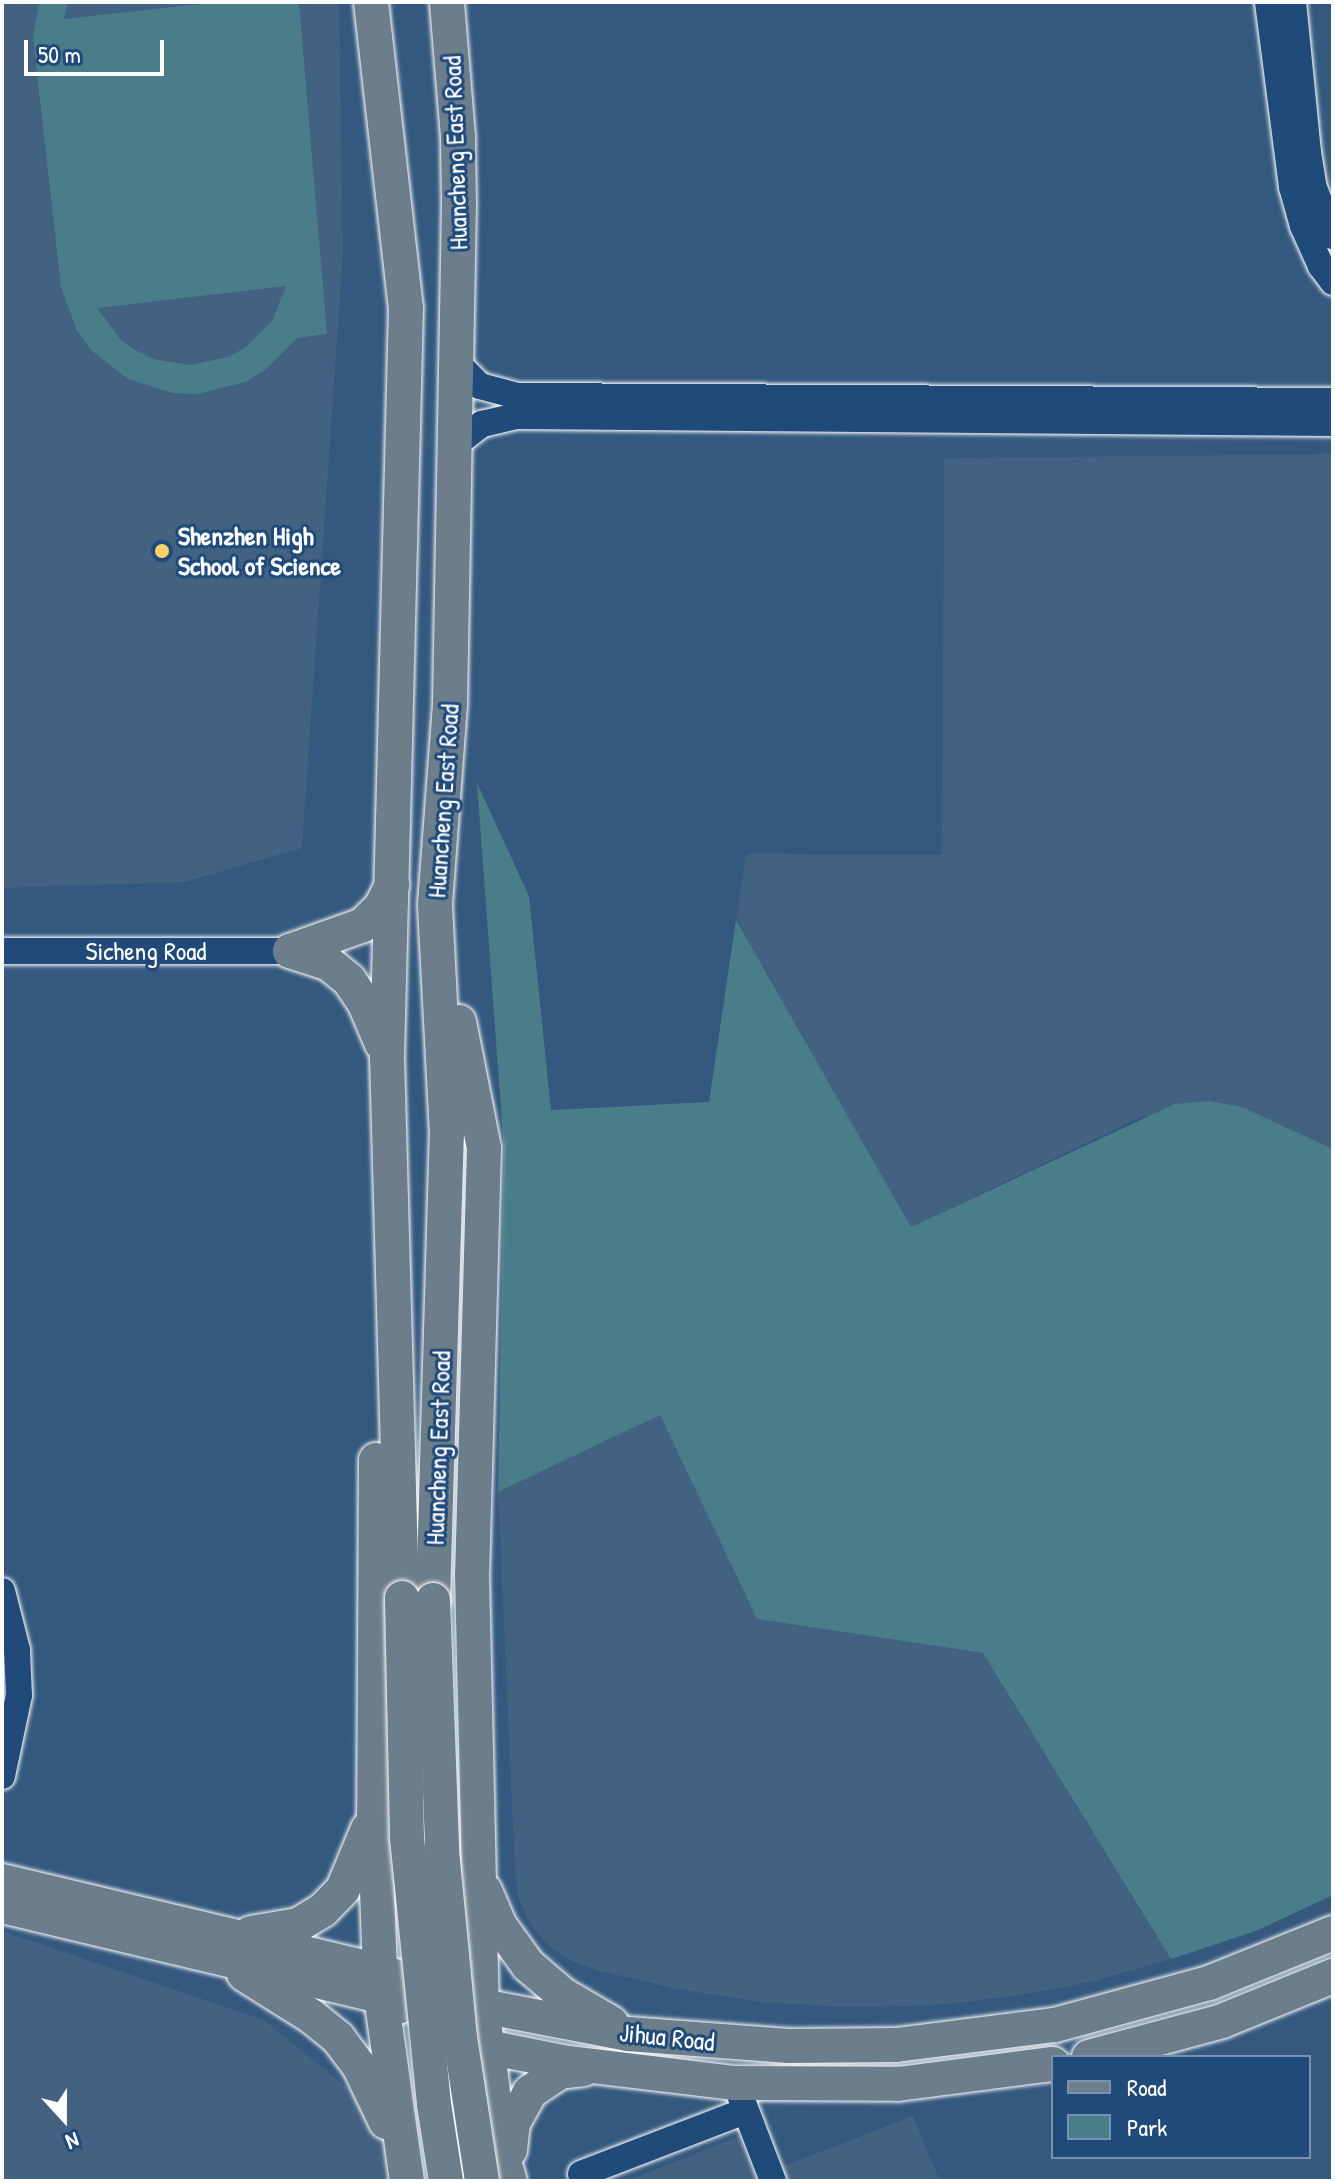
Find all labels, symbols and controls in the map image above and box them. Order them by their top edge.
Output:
scale bar [28,24,168,74]
text: 50 m [38,38,81,70]
street label: Huancheng East Road [436,55,474,251]
place label: Shenzhen High School of Science [178,520,341,582]
marker: Shenzhen High School of Science [153,542,171,560]
street label: Huancheng East Road [421,703,465,899]
street label: Sicheng Road [85,935,207,967]
street label: Huancheng East Road [419,1350,457,1546]
street label: Jihua Road [618,2016,716,2058]
legend [1051,2055,1311,2159]
text: Road [1127,2071,1166,2103]
north arrow [24,2079,104,2159]
text: Park [1127,2111,1167,2143]
text: N [62,2125,83,2158]

